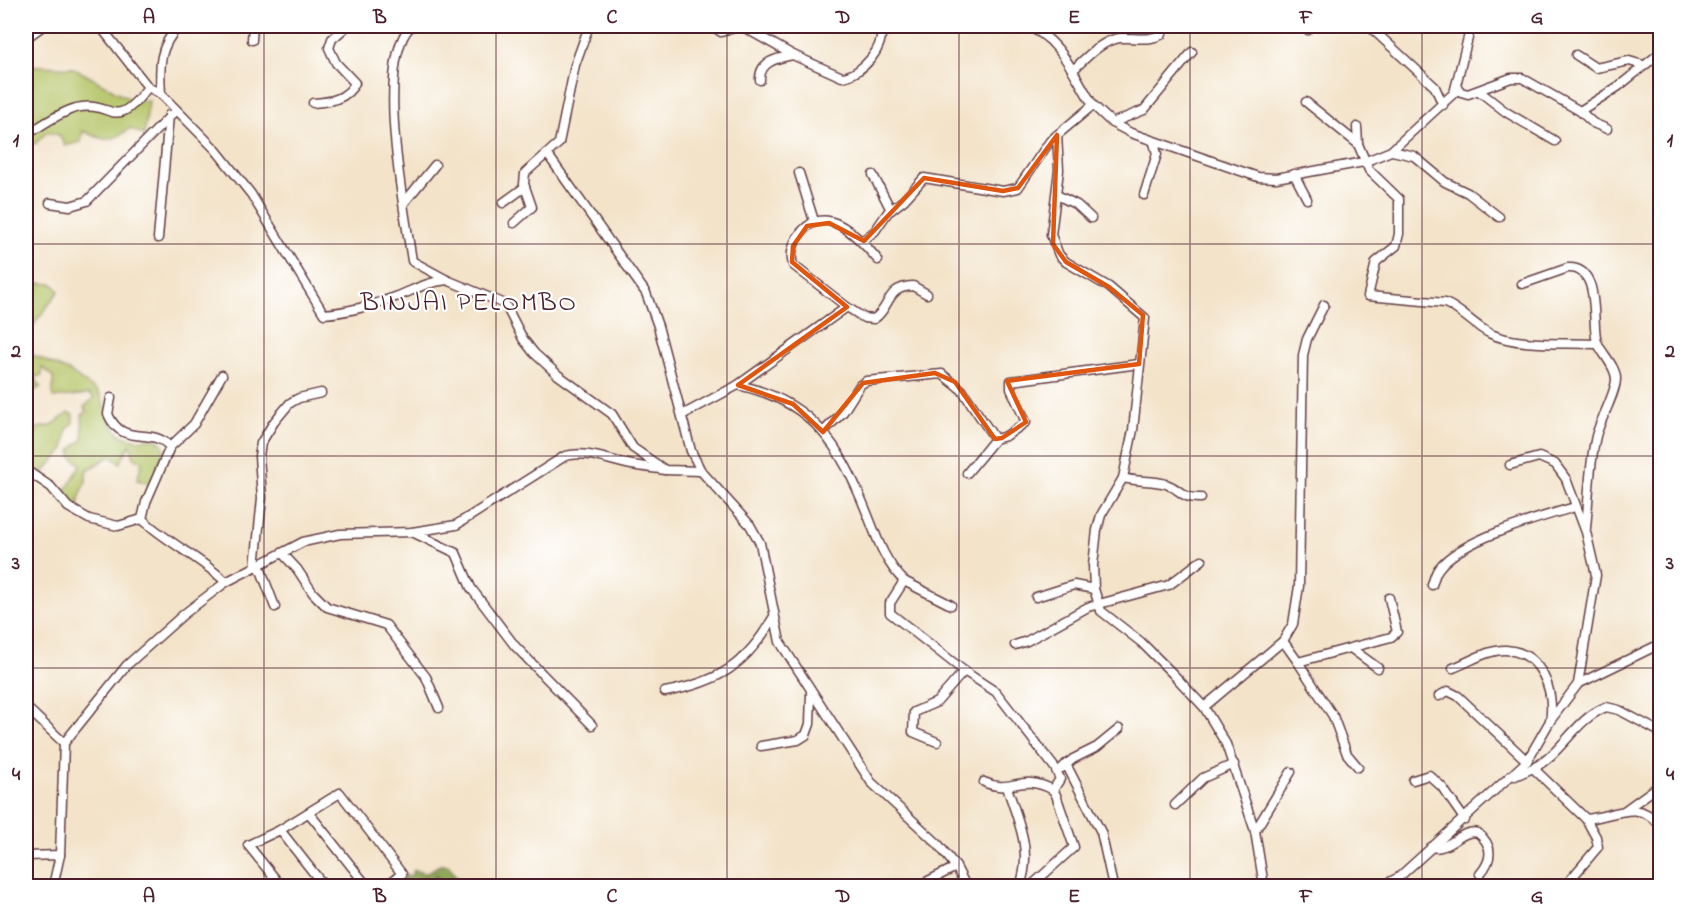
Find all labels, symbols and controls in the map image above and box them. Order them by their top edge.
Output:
text: A [143,4,155,33]
text: B [372,4,387,33]
text: C [607,4,618,33]
text: D [835,4,850,33]
text: E [1068,4,1080,33]
text: F [1299,4,1313,33]
text: G [1531,4,1544,33]
text: 1 [13,127,20,156]
text: 1 [1667,127,1674,156]
district label: BINJAI PELOMBO [359,284,578,323]
text: 2 [10,338,21,367]
text: 2 [1664,338,1675,367]
text: 3 [11,550,20,579]
text: 3 [1665,550,1674,579]
text: 4 [12,761,21,790]
text: 4 [1666,761,1675,790]
text: A [143,883,155,912]
text: B [372,883,387,912]
text: C [607,883,618,912]
text: D [835,883,850,912]
text: E [1068,883,1080,912]
text: F [1299,883,1313,912]
text: G [1531,883,1544,912]

